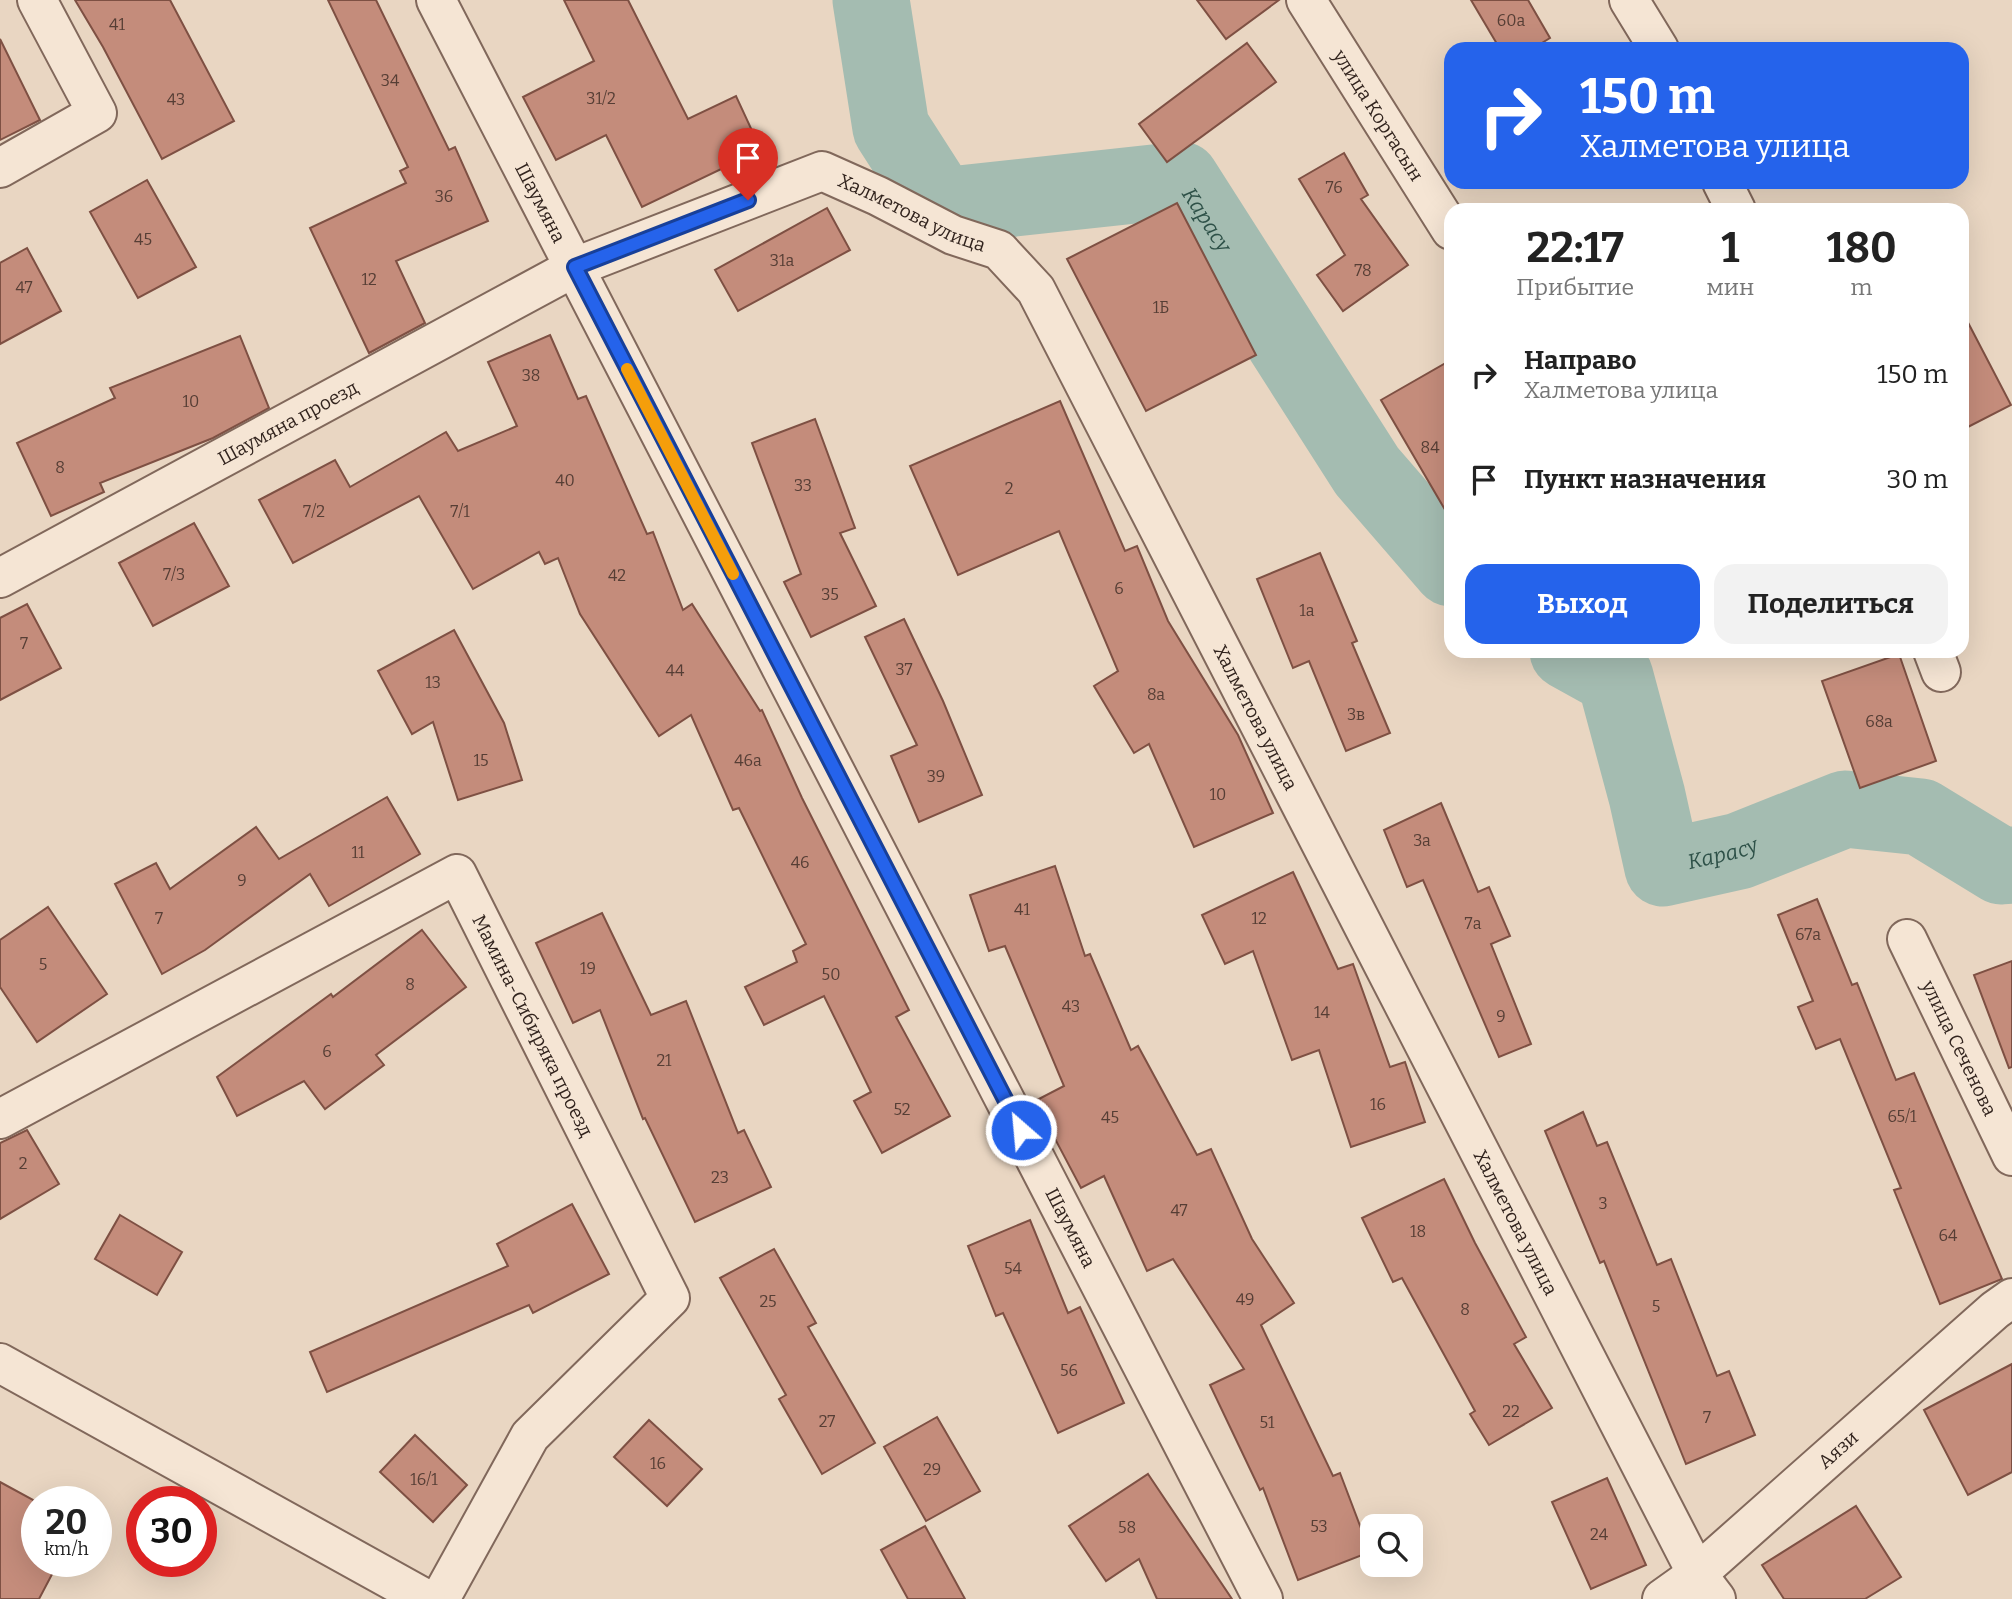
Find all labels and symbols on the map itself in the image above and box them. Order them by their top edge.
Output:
house number: 60а [1497,11,1525,30]
house number: 41 [109,15,125,34]
street label: улица Коргасын [1328,44,1428,185]
house number: 34 [381,71,400,90]
house number: 31/2 [586,89,616,108]
house number: 43 [167,90,185,109]
pin [718,128,778,200]
street label: Шаумяна [511,159,571,247]
street label: Халметова улица [835,168,989,257]
house number: 76 [1325,178,1343,197]
water label: Карасу [1176,183,1237,258]
house number: 36 [435,187,453,206]
house number: 45 [134,230,152,249]
house number: 31а [770,251,794,270]
house number: 78 [1354,261,1372,280]
house number: 12 [361,270,377,289]
house number: 47 [15,278,33,297]
house number: 1Б [1153,298,1169,317]
house number: 38 [522,366,540,385]
street label: Шаумяна проезд [214,375,362,470]
house number: 10 [183,392,199,411]
house number: 84 [1421,438,1440,457]
house number: 8 [55,458,65,477]
house number: 40 [555,471,575,490]
house number: 33 [794,476,812,495]
house number: 2 [1005,479,1013,498]
house number: 7/2 [303,502,325,521]
house number: 7/1 [450,502,470,521]
house number: 7/3 [163,565,185,584]
house number: 42 [608,566,626,585]
house number: 6 [1114,579,1124,598]
house number: 35 [821,585,839,604]
house number: 1а [1299,601,1315,620]
house number: 7 [20,634,28,653]
street label: Халметова улица [1209,641,1303,794]
house number: 37 [895,660,913,679]
house number: 44 [666,661,685,680]
house number: 13 [425,673,441,692]
house number: 8а [1147,685,1165,704]
house number: 3в [1347,705,1365,724]
house number: 68а [1865,712,1893,731]
house number: 15 [473,751,489,770]
house number: 46а [734,751,762,770]
house number: 39 [927,767,945,786]
house number: 10 [1210,785,1226,804]
house number: 3а [1413,831,1431,850]
water label: Карасу [1685,831,1763,875]
house number: 11 [352,843,365,862]
house number: 46 [791,853,809,872]
house number: 9 [237,871,247,890]
house number: 41 [1014,900,1030,919]
house number: 7 [155,909,163,928]
house number: 12 [1251,909,1267,928]
street label: Мамина-Сибиряка проезд [468,911,599,1141]
house number: 7а [1465,914,1482,933]
house number: 67а [1795,925,1821,944]
house number: 5 [39,955,47,974]
house number: 19 [580,959,596,978]
house number: 50 [822,965,840,984]
house number: 8 [405,975,415,994]
street label: улица Сеченова [1917,975,2002,1120]
house number: 43 [1062,997,1080,1016]
house number: 14 [1314,1003,1331,1022]
house number: 9 [1496,1007,1506,1026]
house number: 6 [322,1042,332,1061]
house number: 21 [656,1051,672,1070]
position arrow [984,1093,1058,1167]
house number: 16 [1370,1095,1386,1114]
house number: 52 [894,1100,910,1119]
house number: 65/1 [1887,1107,1917,1126]
house number: 45 [1101,1108,1119,1127]
street label: Халметова улица [1469,1146,1563,1299]
house number: 2 [19,1154,27,1173]
house number: 23 [711,1168,729,1187]
street label: Шаумяна [1041,1184,1101,1272]
house number: 3 [1598,1194,1608,1213]
house number: 47 [1170,1201,1188,1220]
house number: 18 [1410,1222,1426,1241]
house number: 64 [1939,1226,1958,1245]
house number: 54 [1004,1259,1023,1278]
house number: 49 [1236,1290,1254,1309]
house number: 25 [759,1292,777,1311]
house number: 5 [1652,1297,1660,1316]
house number: 8 [1460,1300,1470,1319]
house number: 56 [1060,1361,1078,1380]
house number: 22 [1502,1402,1520,1421]
house number: 7 [1703,1408,1711,1427]
house number: 27 [819,1412,835,1431]
house number: 51 [1260,1413,1275,1432]
street label: Аязи [1813,1426,1862,1473]
house number: 16 [650,1454,666,1473]
house number: 29 [923,1460,941,1479]
house number: 16/1 [410,1470,438,1489]
speed limit sign: 30 [126,1486,217,1577]
house number: 53 [1310,1517,1328,1536]
house number: 58 [1118,1518,1136,1537]
house number: 24 [1590,1525,1609,1544]

